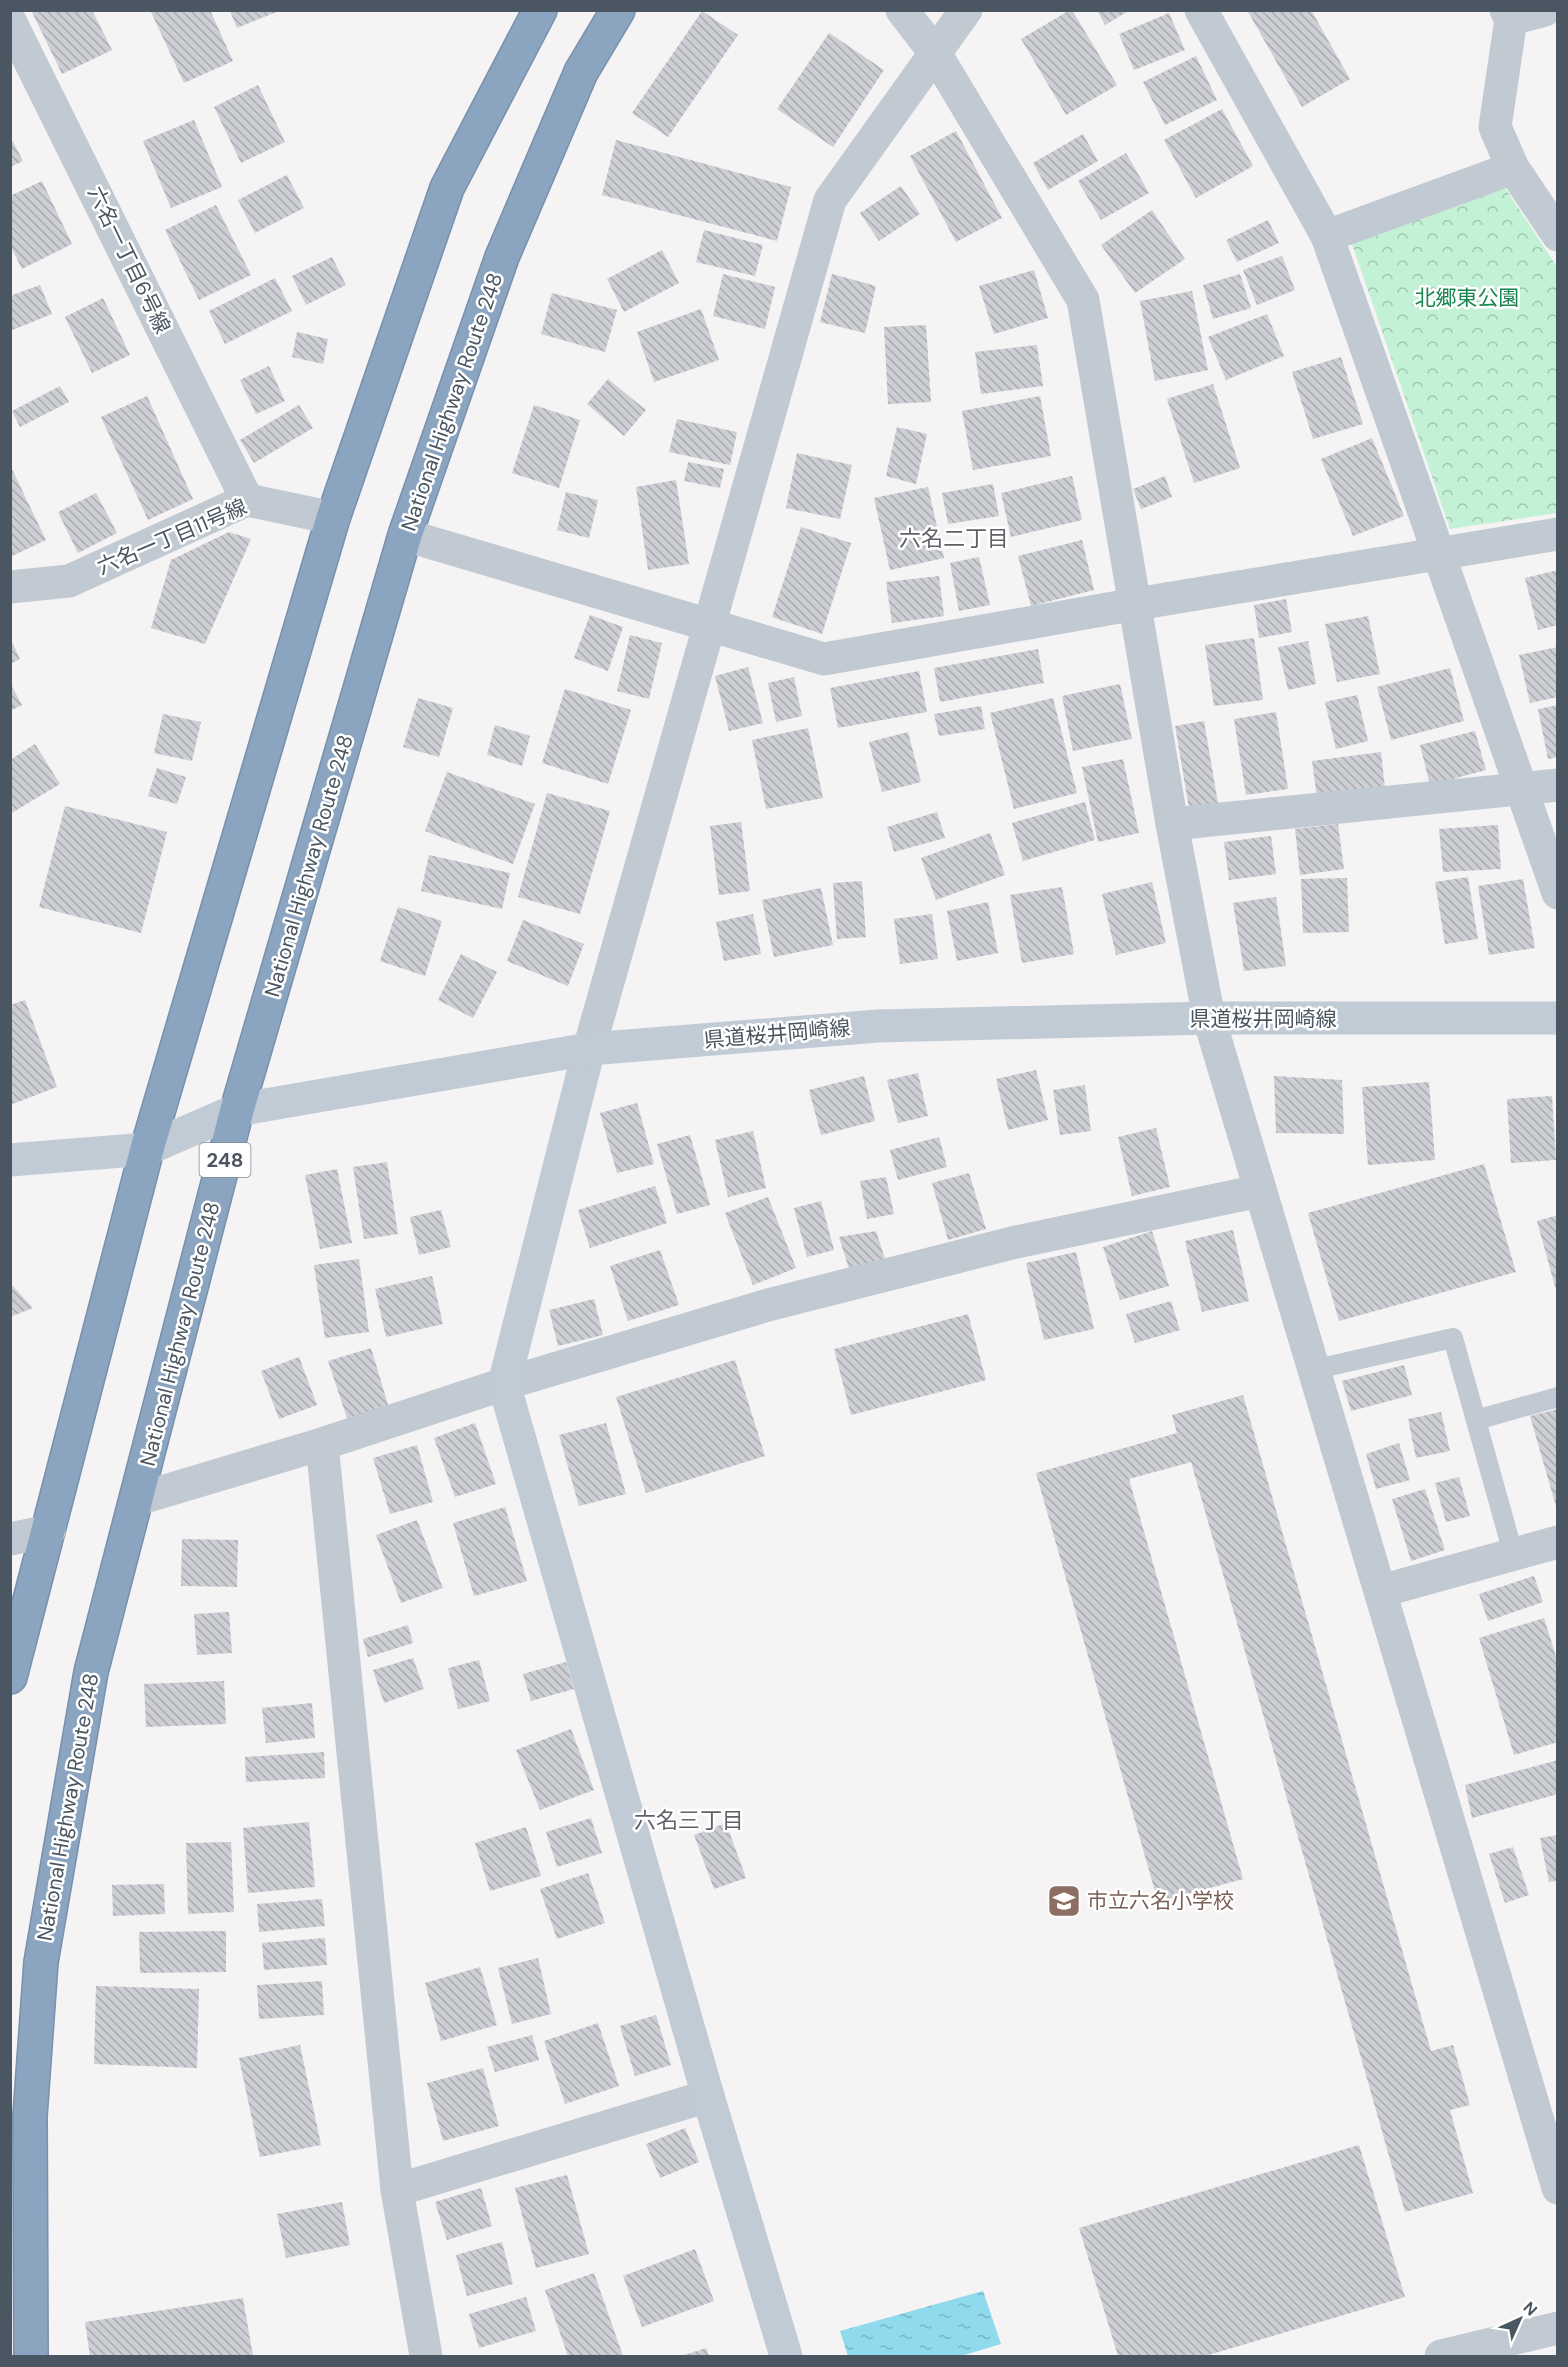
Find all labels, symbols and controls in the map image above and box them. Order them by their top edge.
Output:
street label: 六名一丁目6号線 [81,182,177,338]
street label: National Highway Route 248 [395,269,509,535]
park label: 北郷東公園 [1415,284,1520,312]
street label: 六名一丁目11号線 [93,493,251,581]
district label: 六名二丁目 [899,524,1009,553]
street label: National Highway Route 248 [258,732,360,1000]
street label: 県道桜井岡崎線 [1190,1005,1337,1033]
street label: 県道桜井岡崎線 [703,1014,851,1054]
road number: 248 [200,1143,250,1177]
street label: National Highway Route 248 [134,1199,226,1469]
street label: National Highway Route 248 [31,1671,105,1943]
district label: 六名三丁目 [634,1806,744,1835]
school or university icon: 市立六名小学校 [1046,1883,1082,1919]
place label: 市立六名小学校 [1087,1887,1234,1915]
north arrow [1490,2289,1550,2349]
text: N [1519,2297,1542,2320]

